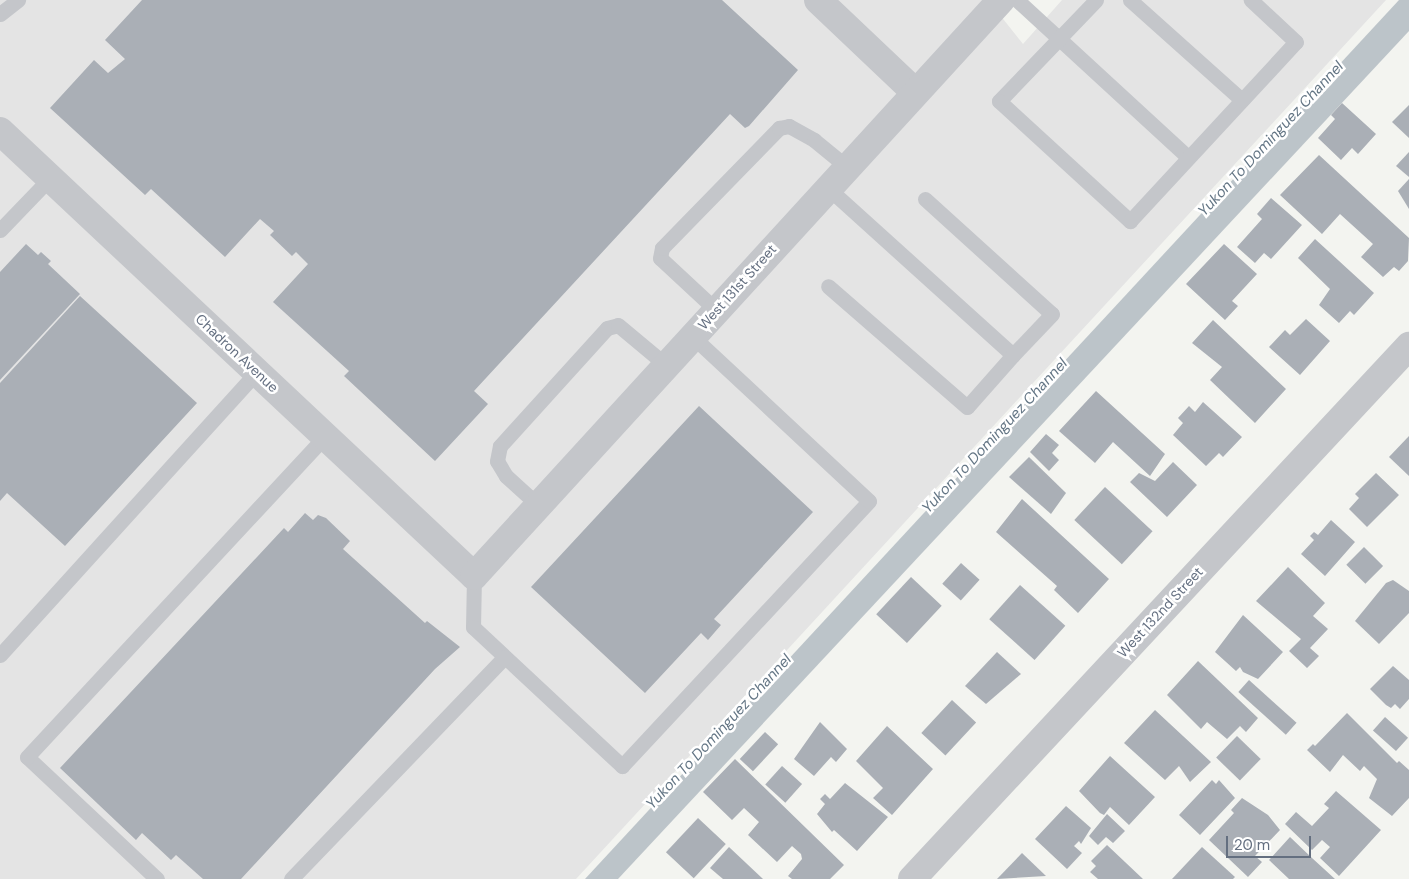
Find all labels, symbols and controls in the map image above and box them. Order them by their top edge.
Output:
water label: Yukon To Dominguez Channel [1195,58,1347,220]
street label: West 131st Street [694,241,780,333]
street label: Chadron Avenue [192,310,282,396]
water label: Yukon To Dominguez Channel [919,355,1071,517]
street label: West 132nd Street [1114,563,1206,661]
water label: Yukon To Dominguez Channel [643,651,795,813]
scale bar [1229,826,1314,858]
text: 20 m [1234,835,1270,855]

